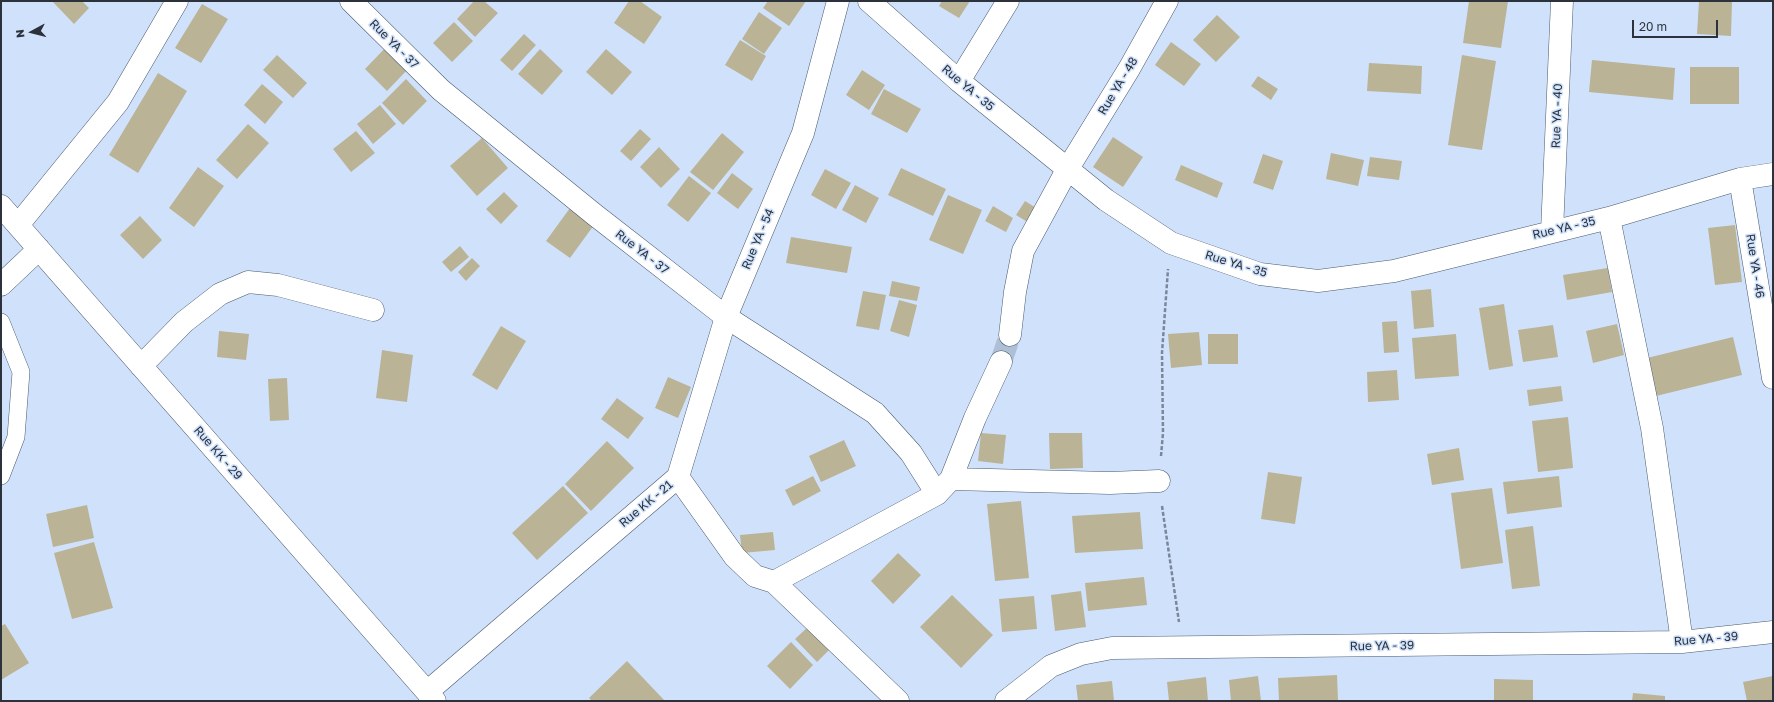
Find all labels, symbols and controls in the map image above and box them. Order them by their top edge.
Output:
north arrow [12,12,52,52]
scale bar [1634,12,1720,38]
street label: Rue YA - 37 [366,16,422,72]
text: 20 m [1639,19,1667,34]
text: N [13,29,27,38]
street label: Rue YA - 48 [1095,54,1141,118]
street label: Rue YA - 35 [939,62,997,114]
street label: Rue YA - 40 [1549,83,1565,149]
street label: Rue YA - 54 [739,207,777,271]
street label: Rue YA - 35 [1531,214,1597,242]
street label: Rue YA - 37 [613,227,671,277]
street label: Rue YA - 46 [1743,233,1767,299]
street label: Rue YA - 35 [1203,248,1269,280]
street label: Rue KK - 29 [191,423,245,483]
street label: Rue KK - 21 [616,478,676,530]
street label: Rue YA - 39 [1673,629,1739,649]
street label: Rue YA - 39 [1350,638,1414,654]

